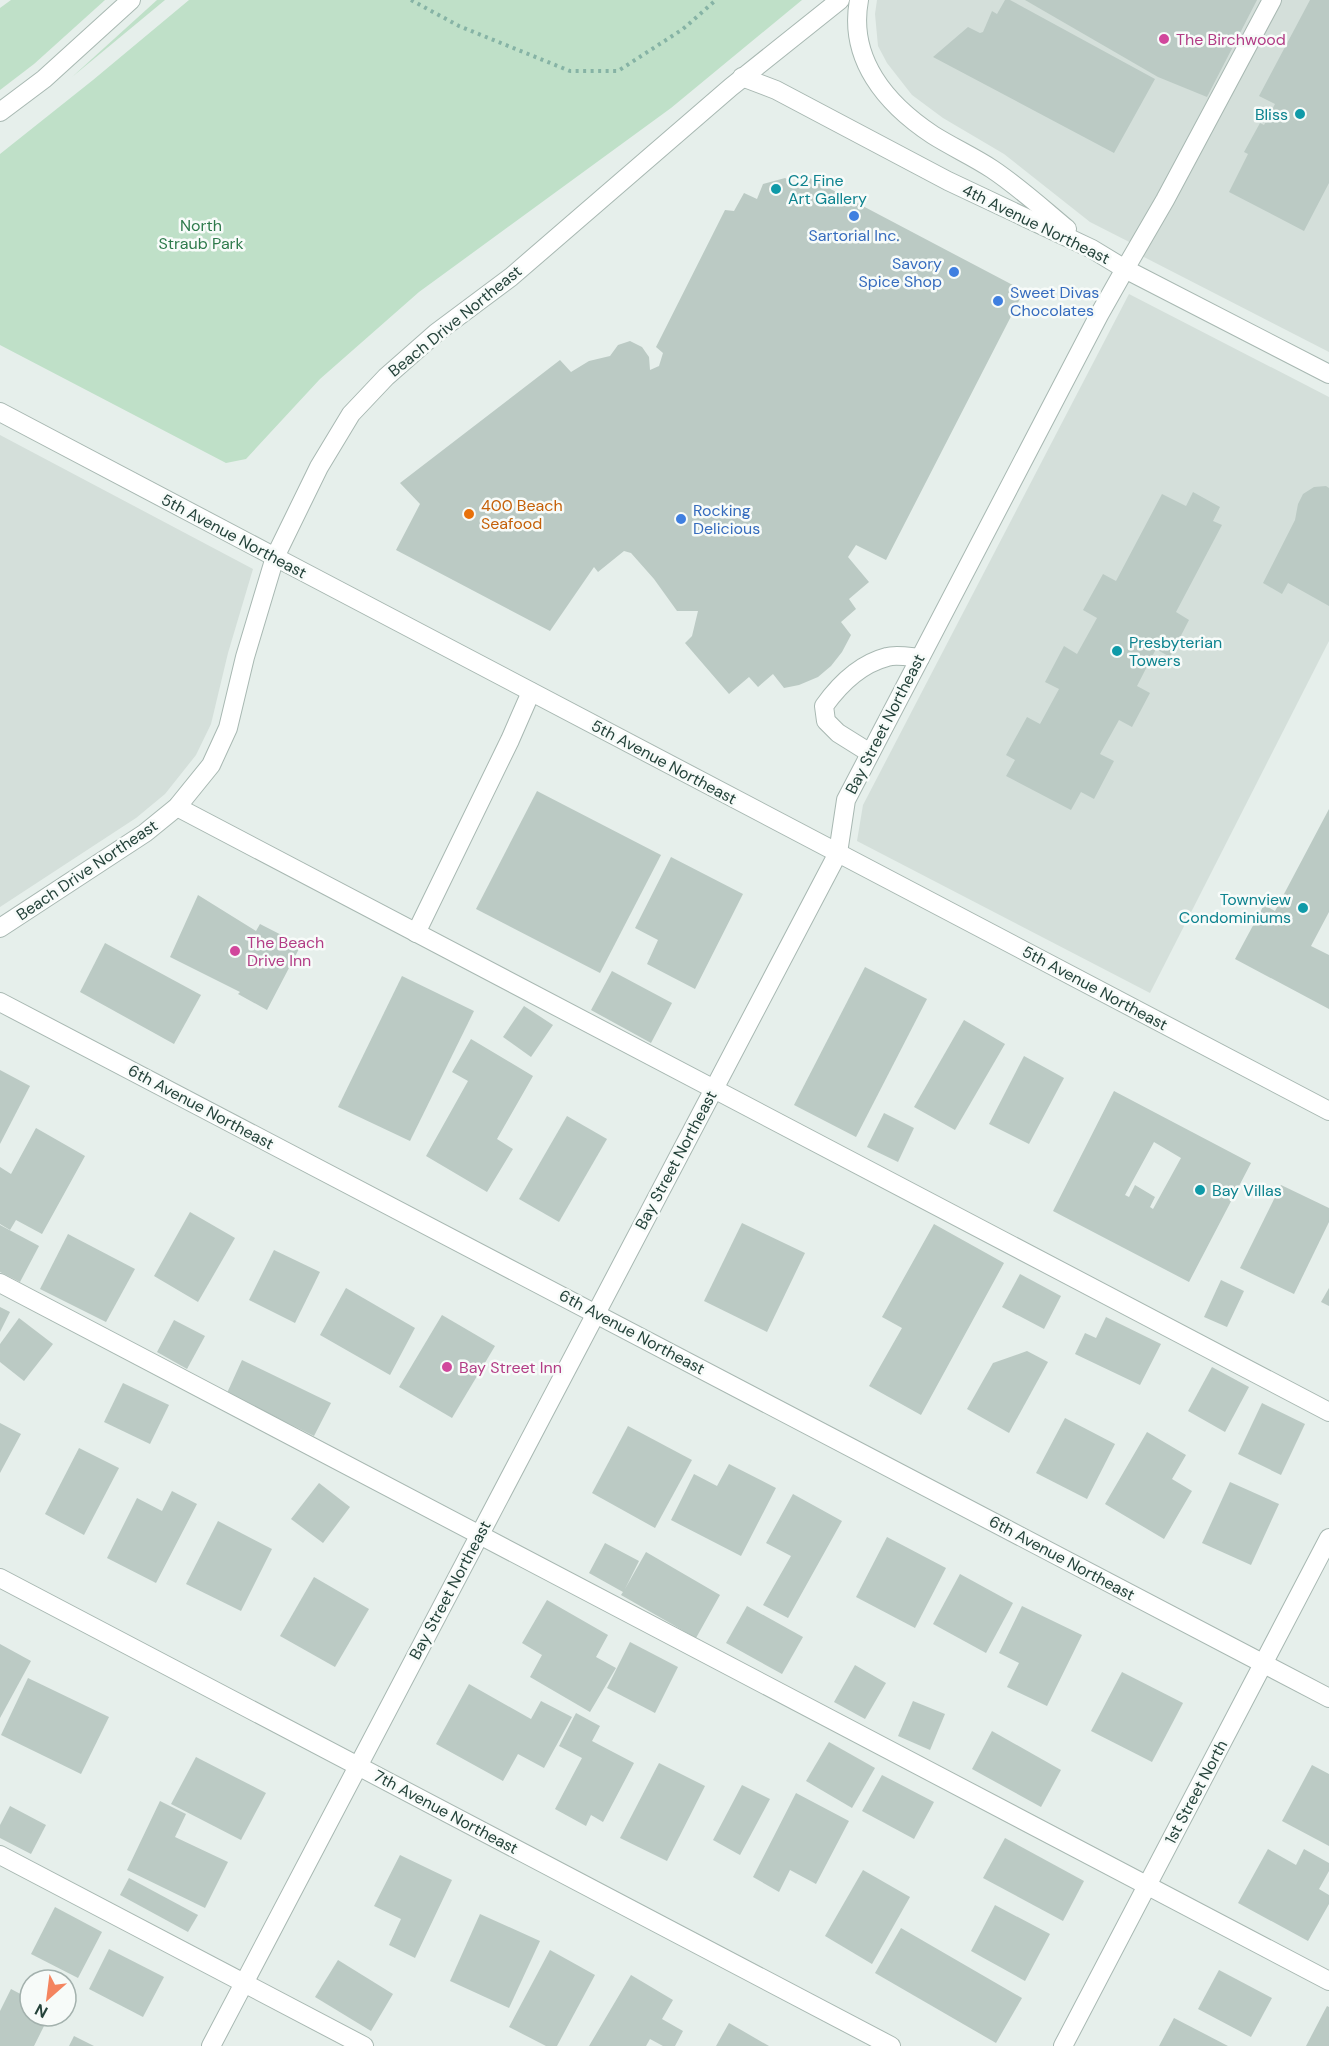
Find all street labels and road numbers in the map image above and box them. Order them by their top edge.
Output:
street label: 4th Avenue Northeast [959,179,1113,269]
street label: Beach Drive Northeast [384,261,526,381]
street label: 5th Avenue Northeast [158,489,310,583]
street label: Bay Street Northeast [841,650,929,798]
street label: 5th Avenue Northeast [588,715,740,809]
street label: Beach Drive Northeast [12,815,162,925]
street label: 5th Avenue Northeast [1019,941,1171,1035]
street label: 6th Avenue Northeast [125,1060,277,1154]
street label: Bay Street Northeast [630,1087,722,1233]
street label: 6th Avenue Northeast [556,1285,708,1379]
street label: 6th Avenue Northeast [986,1511,1138,1605]
street label: Bay Street Northeast [404,1517,496,1663]
street label: 1st Street North [1160,1736,1232,1848]
street label: 7th Avenue Northeast [370,1765,522,1859]

